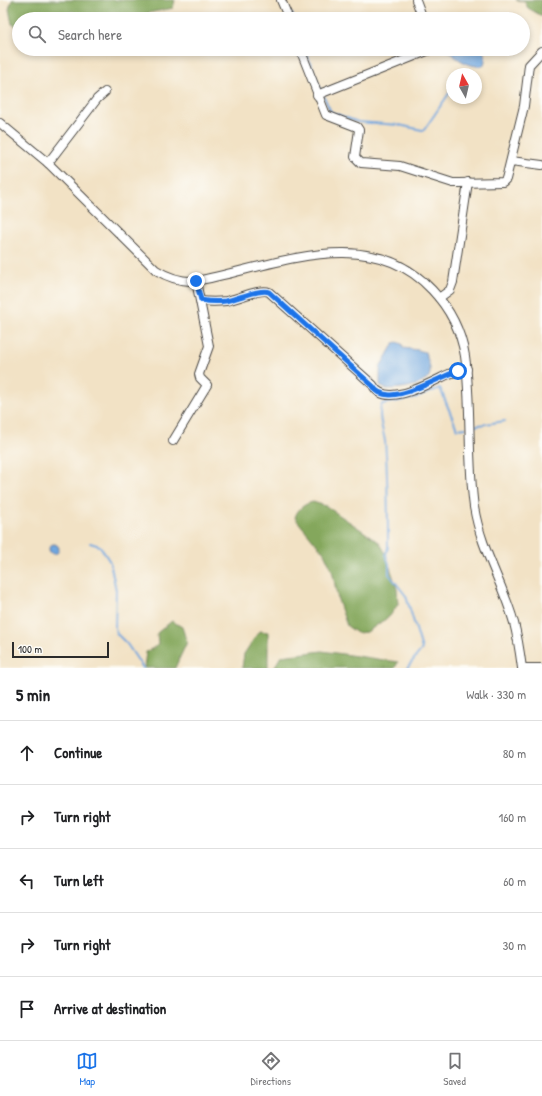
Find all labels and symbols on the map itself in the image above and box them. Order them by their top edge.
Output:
north arrow [446,68,482,104]
route end [187,272,205,290]
route start [449,362,467,380]
scale bar [12,640,109,659]

